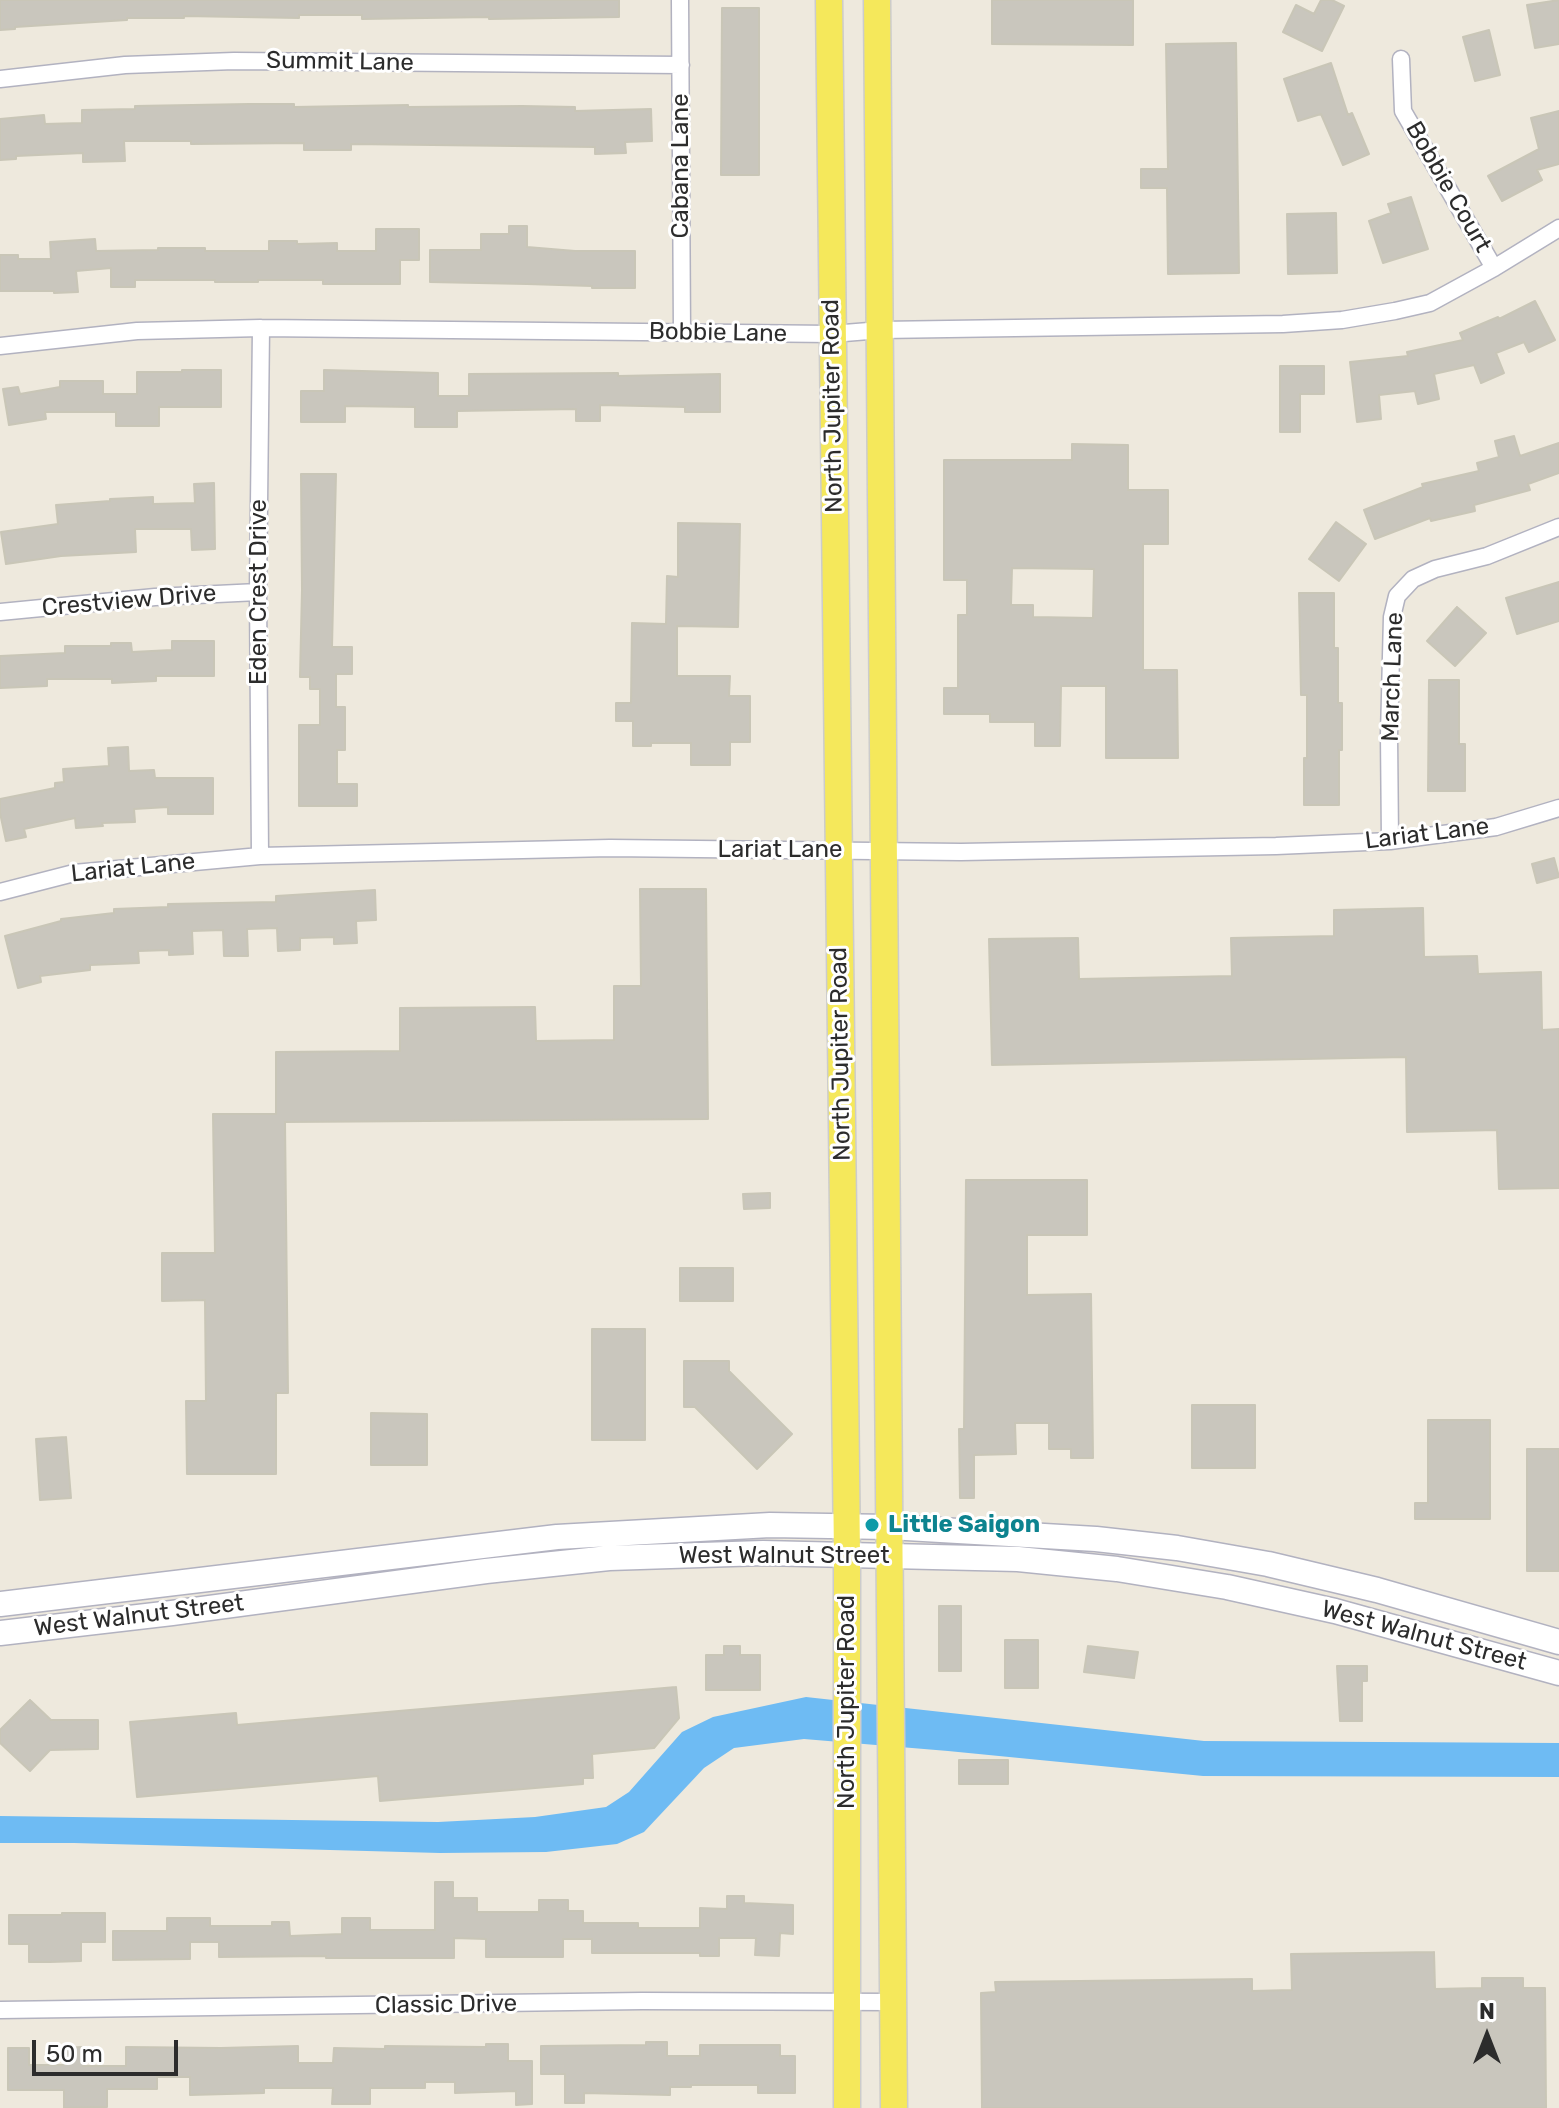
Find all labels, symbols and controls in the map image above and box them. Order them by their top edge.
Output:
street label: Summit Lane [266,46,414,78]
street label: Cabana Lane [667,93,695,239]
street label: Bobbie Court [1399,116,1497,258]
street label: North Jupiter Road [817,299,849,513]
street label: Bobbie Lane [649,317,787,349]
street label: Eden Crest Drive [245,499,273,685]
street label: Crestview Drive [41,579,217,623]
street label: March Lane [1376,612,1410,742]
street label: Lariat Lane [1363,812,1491,856]
street label: Lariat Lane [718,836,842,864]
street label: Lariat Lane [69,847,197,889]
street label: North Jupiter Road [825,947,857,1161]
place label: Little Saigon [888,1511,1040,1539]
marker: Little Saigon [863,1516,881,1534]
street label: West Walnut Street [678,1542,890,1570]
street label: West Walnut Street [33,1589,245,1643]
street label: North Jupiter Road [833,1595,861,1809]
street label: West Walnut Street [1318,1595,1530,1677]
street label: Classic Drive [375,1989,517,2021]
north arrow [1447,1996,1527,2076]
text: N [1479,1998,1495,2025]
scale bar [36,2024,182,2074]
text: 50 m [46,2040,103,2068]

